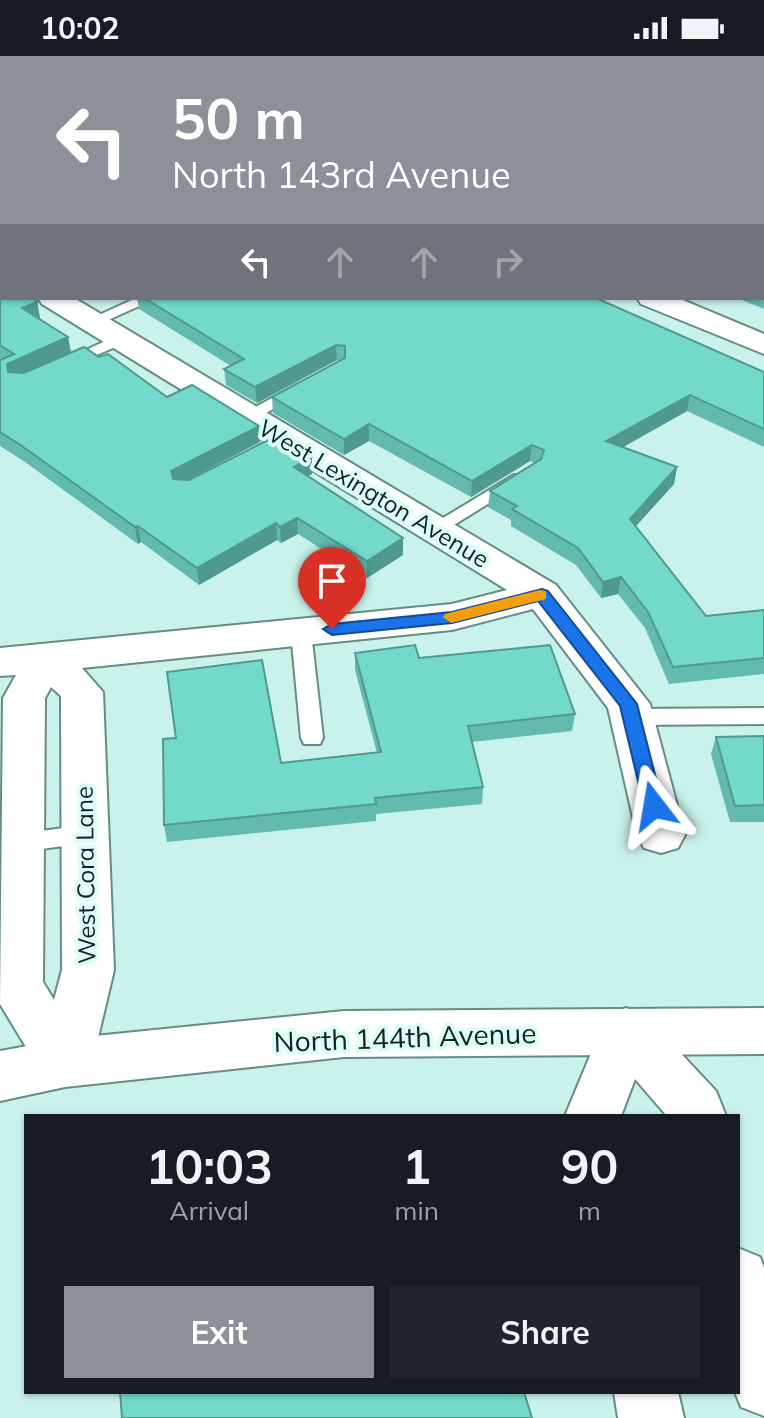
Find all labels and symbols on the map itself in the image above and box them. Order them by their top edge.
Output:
street label: West Lexington Avenue [253,412,495,574]
pin [298,547,366,629]
position arrow [612,764,696,848]
street label: West Cora Lane [68,786,102,964]
street label: North 144th Avenue [273,1015,537,1059]

